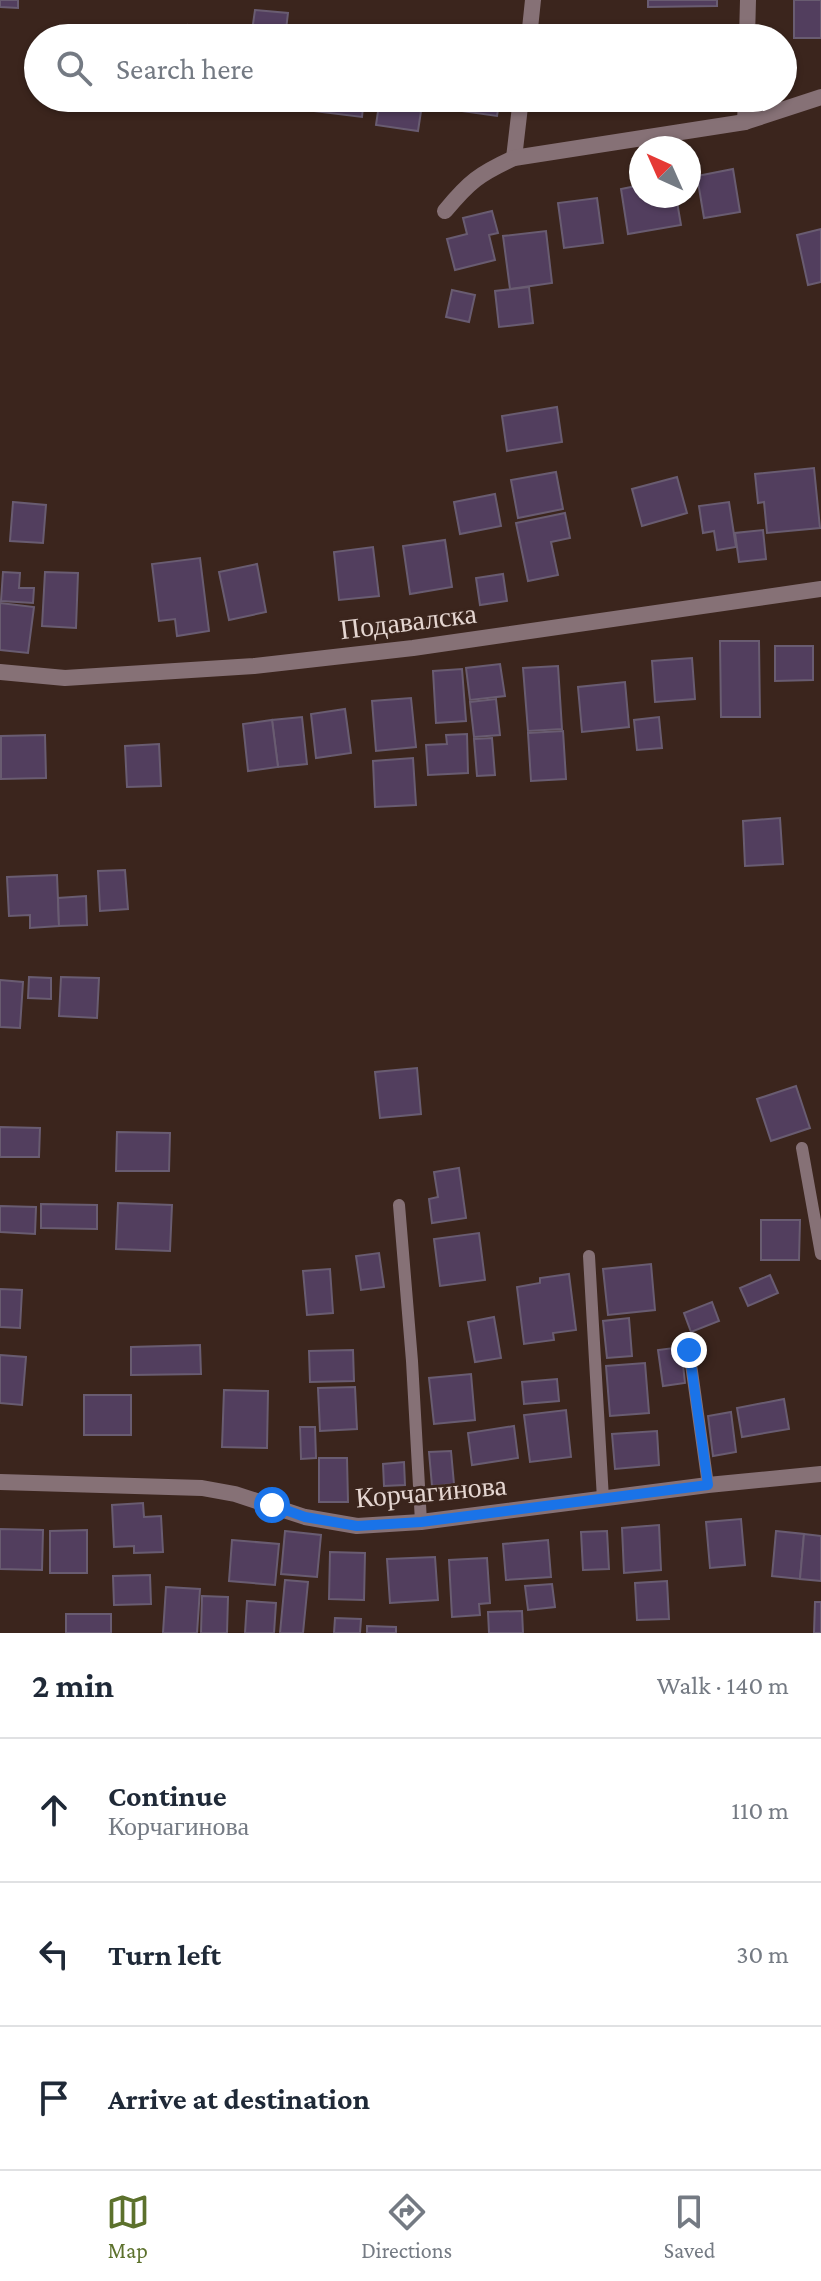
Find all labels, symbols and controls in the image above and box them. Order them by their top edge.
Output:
search box [24,24,797,112]
icon: search [52,46,96,90]
text: Search here [116,52,254,85]
north arrow [629,136,701,208]
street label: Подавалска [338,598,479,645]
route end [671,1332,707,1368]
street label: Корчагинова [354,1469,509,1514]
route start [254,1487,290,1523]
text: 2 min [32,1667,114,1704]
text: Walk · 140 m [657,1671,789,1700]
text: Continue [108,1779,227,1812]
icon: ahead [32,1788,76,1832]
text: 110 m [731,1796,789,1825]
text: Корчагинова [108,1812,249,1841]
icon: left [32,1932,76,1976]
text: Turn left [108,1938,221,1971]
text: 30 m [736,1940,789,1969]
icon: arrive [32,2076,76,2120]
text: Arrive at destination [108,2082,370,2115]
tab: Map [106,2190,150,2263]
tab: Directions [361,2190,452,2263]
tab: Saved [664,2190,715,2263]

